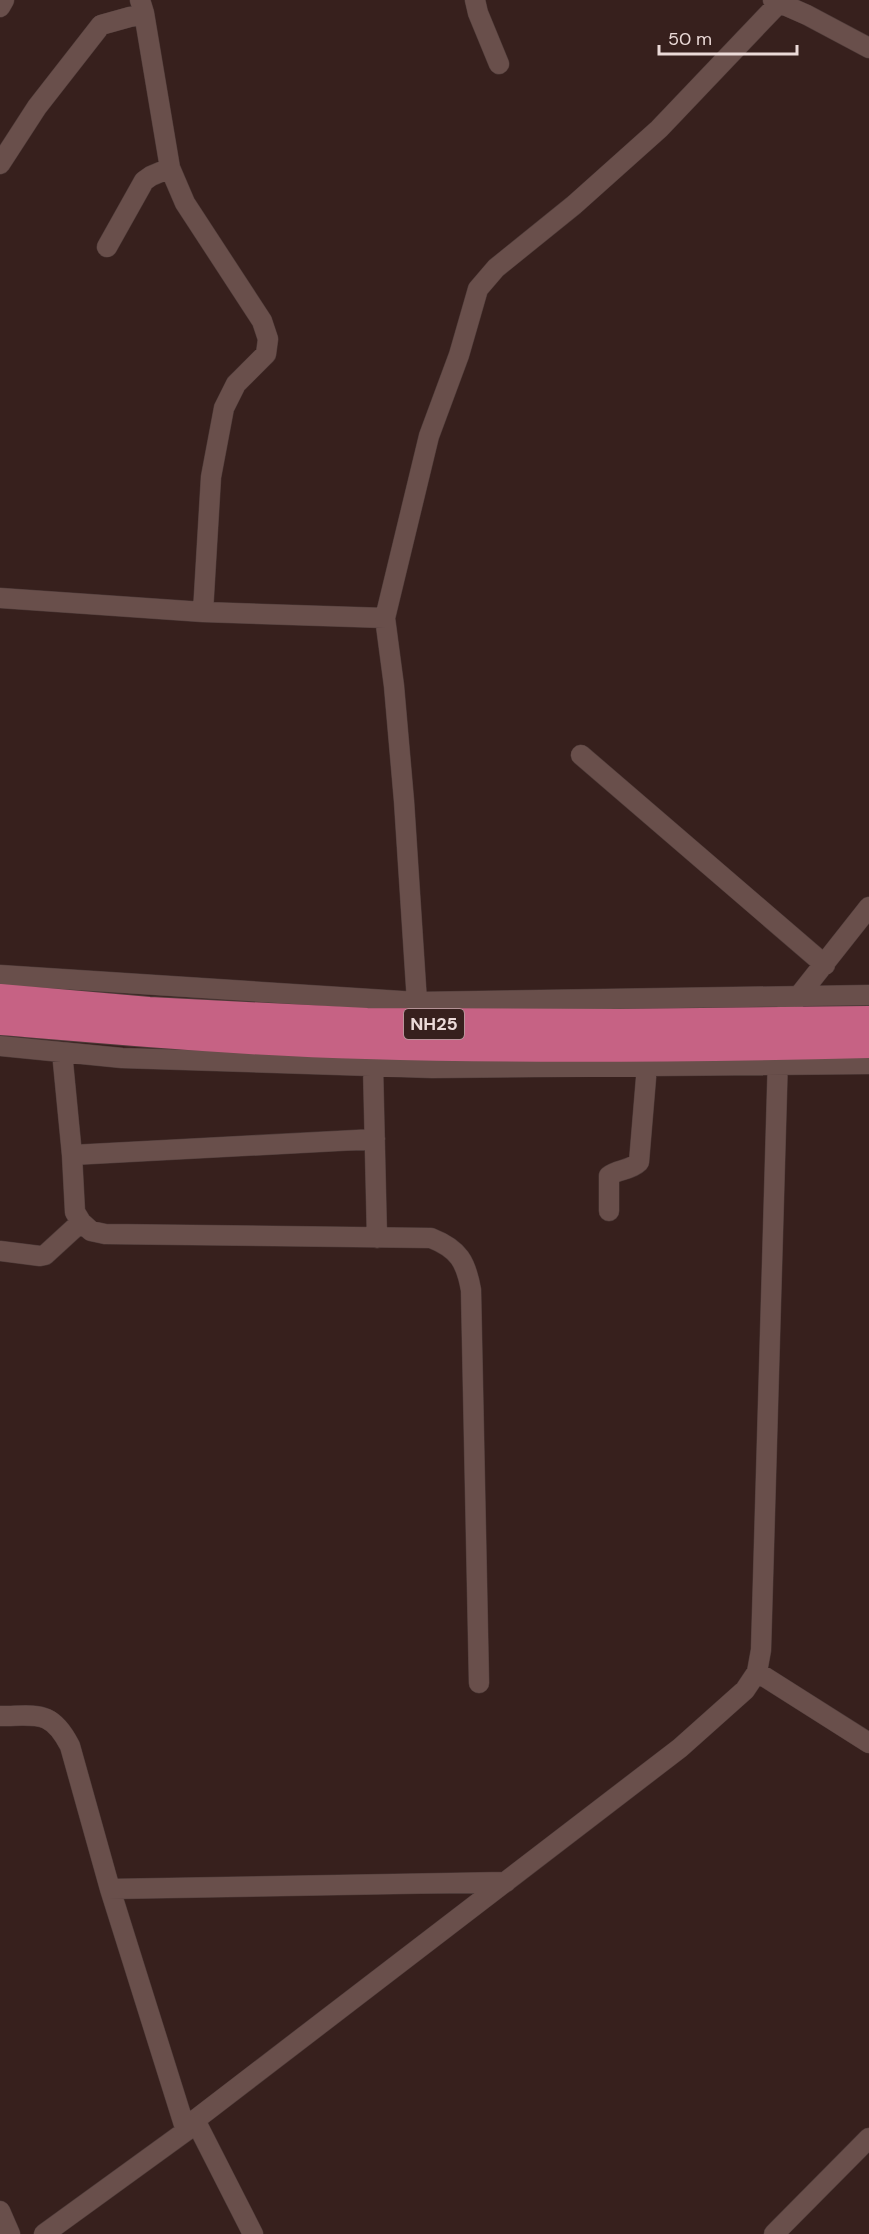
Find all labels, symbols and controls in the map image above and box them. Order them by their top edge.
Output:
scale bar [659,18,797,56]
text: 50 m [668,27,712,51]
road number: NH25 [404,1009,464,1039]

